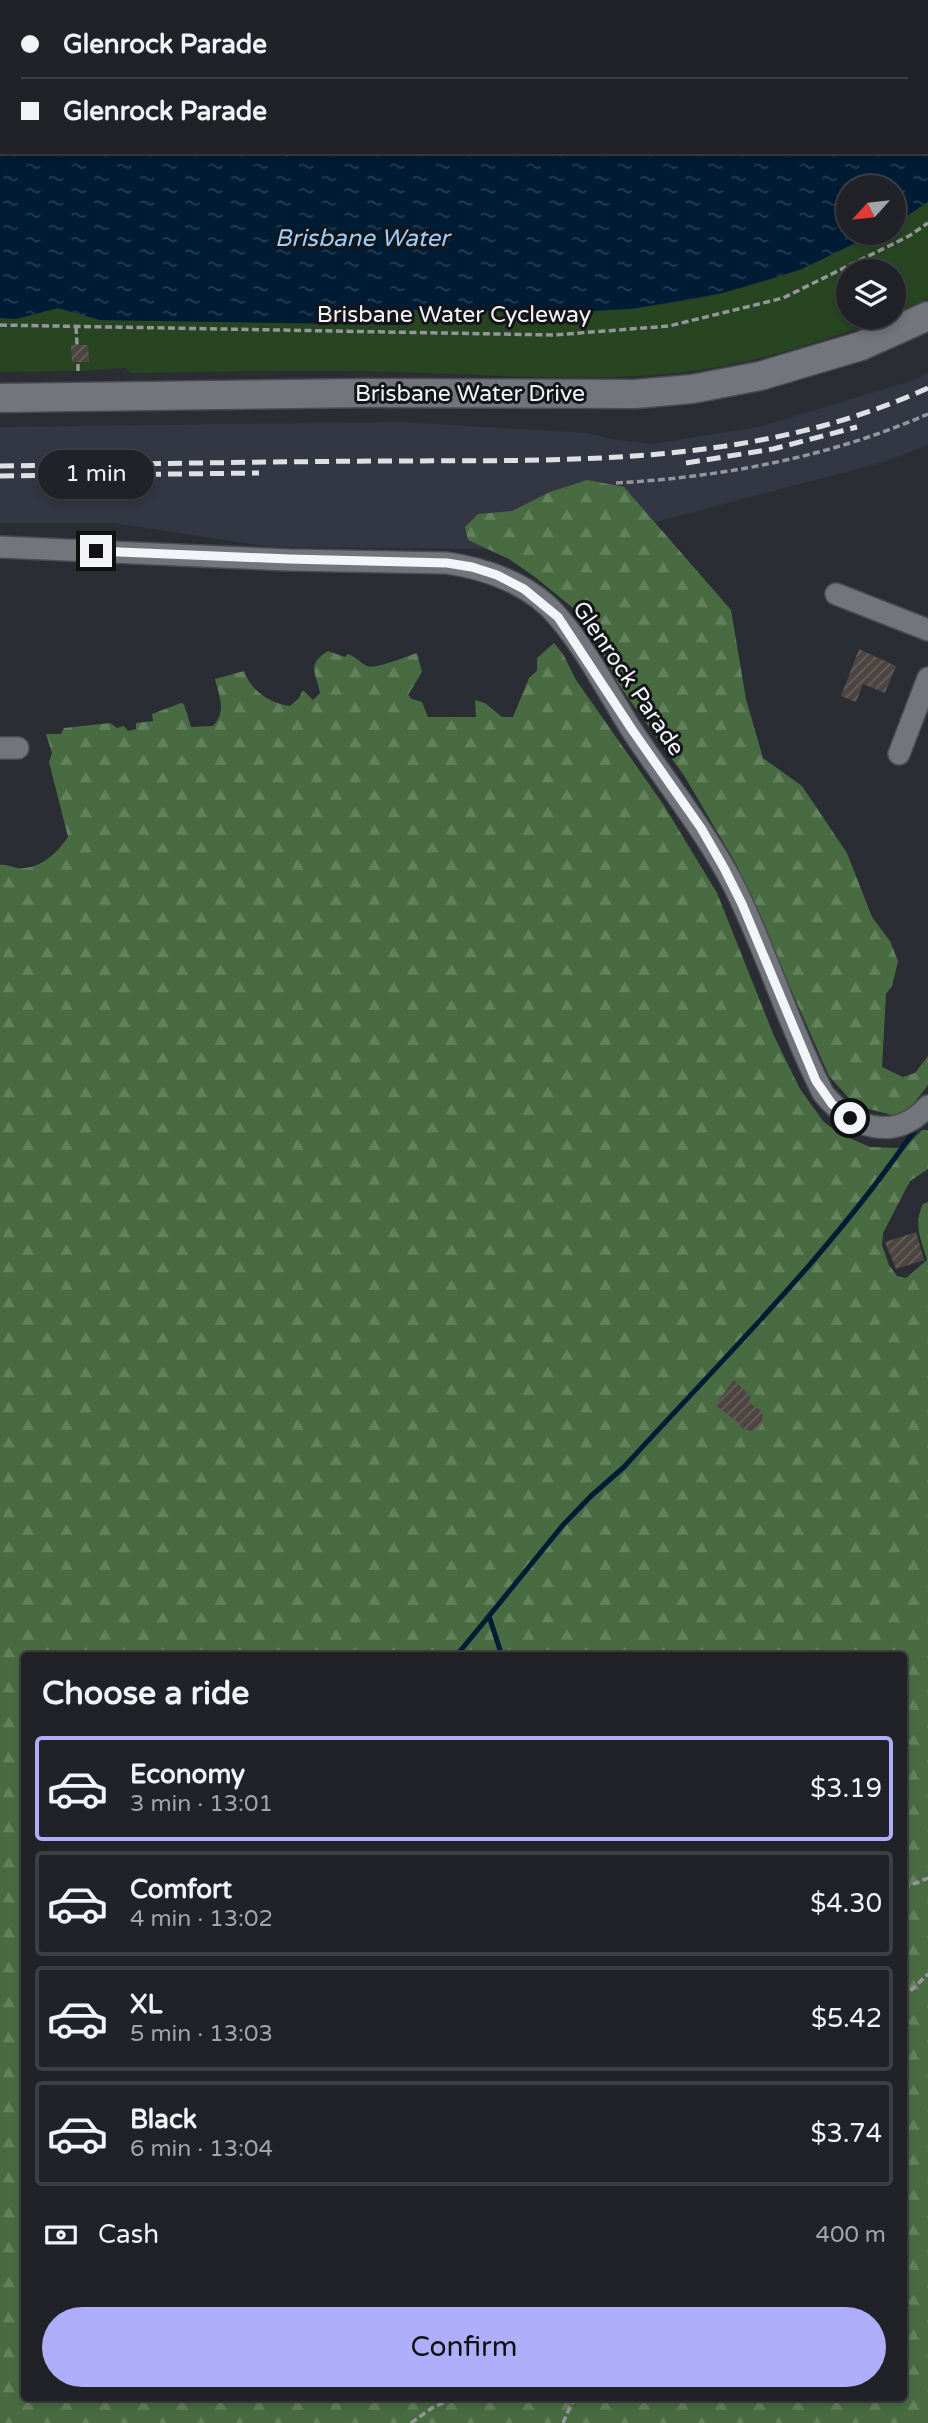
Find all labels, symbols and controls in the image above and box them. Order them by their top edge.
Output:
text: Glenrock Parade [63,29,267,60]
text: Glenrock Parade [63,96,267,127]
north arrow [836,175,906,245]
map controls [836,175,906,329]
water label: Brisbane Water [275,224,452,253]
button: layers [836,259,906,329]
street label: Brisbane Water Cycleway [317,301,591,329]
street label: Brisbane Water Drive [355,380,585,408]
callout: 1 min [38,449,154,498]
text: 1 min [65,460,127,488]
route end [80,535,112,567]
street label: Glenrock Parade [566,596,690,761]
route start [834,1102,866,1134]
text: Choose a ride [42,1675,249,1713]
icon: car [46,1757,109,1820]
text: Economy [130,1759,245,1790]
text: $3.19 [810,1773,882,1804]
text: 3 min · 13:01 [130,1790,273,1818]
icon: car [46,1872,109,1935]
text: Comfort [130,1874,232,1905]
text: $4.30 [810,1888,882,1919]
text: 4 min · 13:02 [130,1905,273,1933]
icon: car [46,1987,109,2050]
text: XL [130,1989,162,2020]
text: $5.42 [811,2003,882,2034]
text: 5 min · 13:03 [130,2020,273,2048]
icon: car [46,2102,109,2165]
text: Black [130,2104,197,2135]
text: $3.74 [810,2118,882,2149]
text: 6 min · 13:04 [130,2135,273,2163]
icon: cash [42,2216,80,2254]
text: Cash [98,2219,159,2250]
text: 400 m [816,2221,886,2249]
button: Confirm [42,2307,886,2387]

